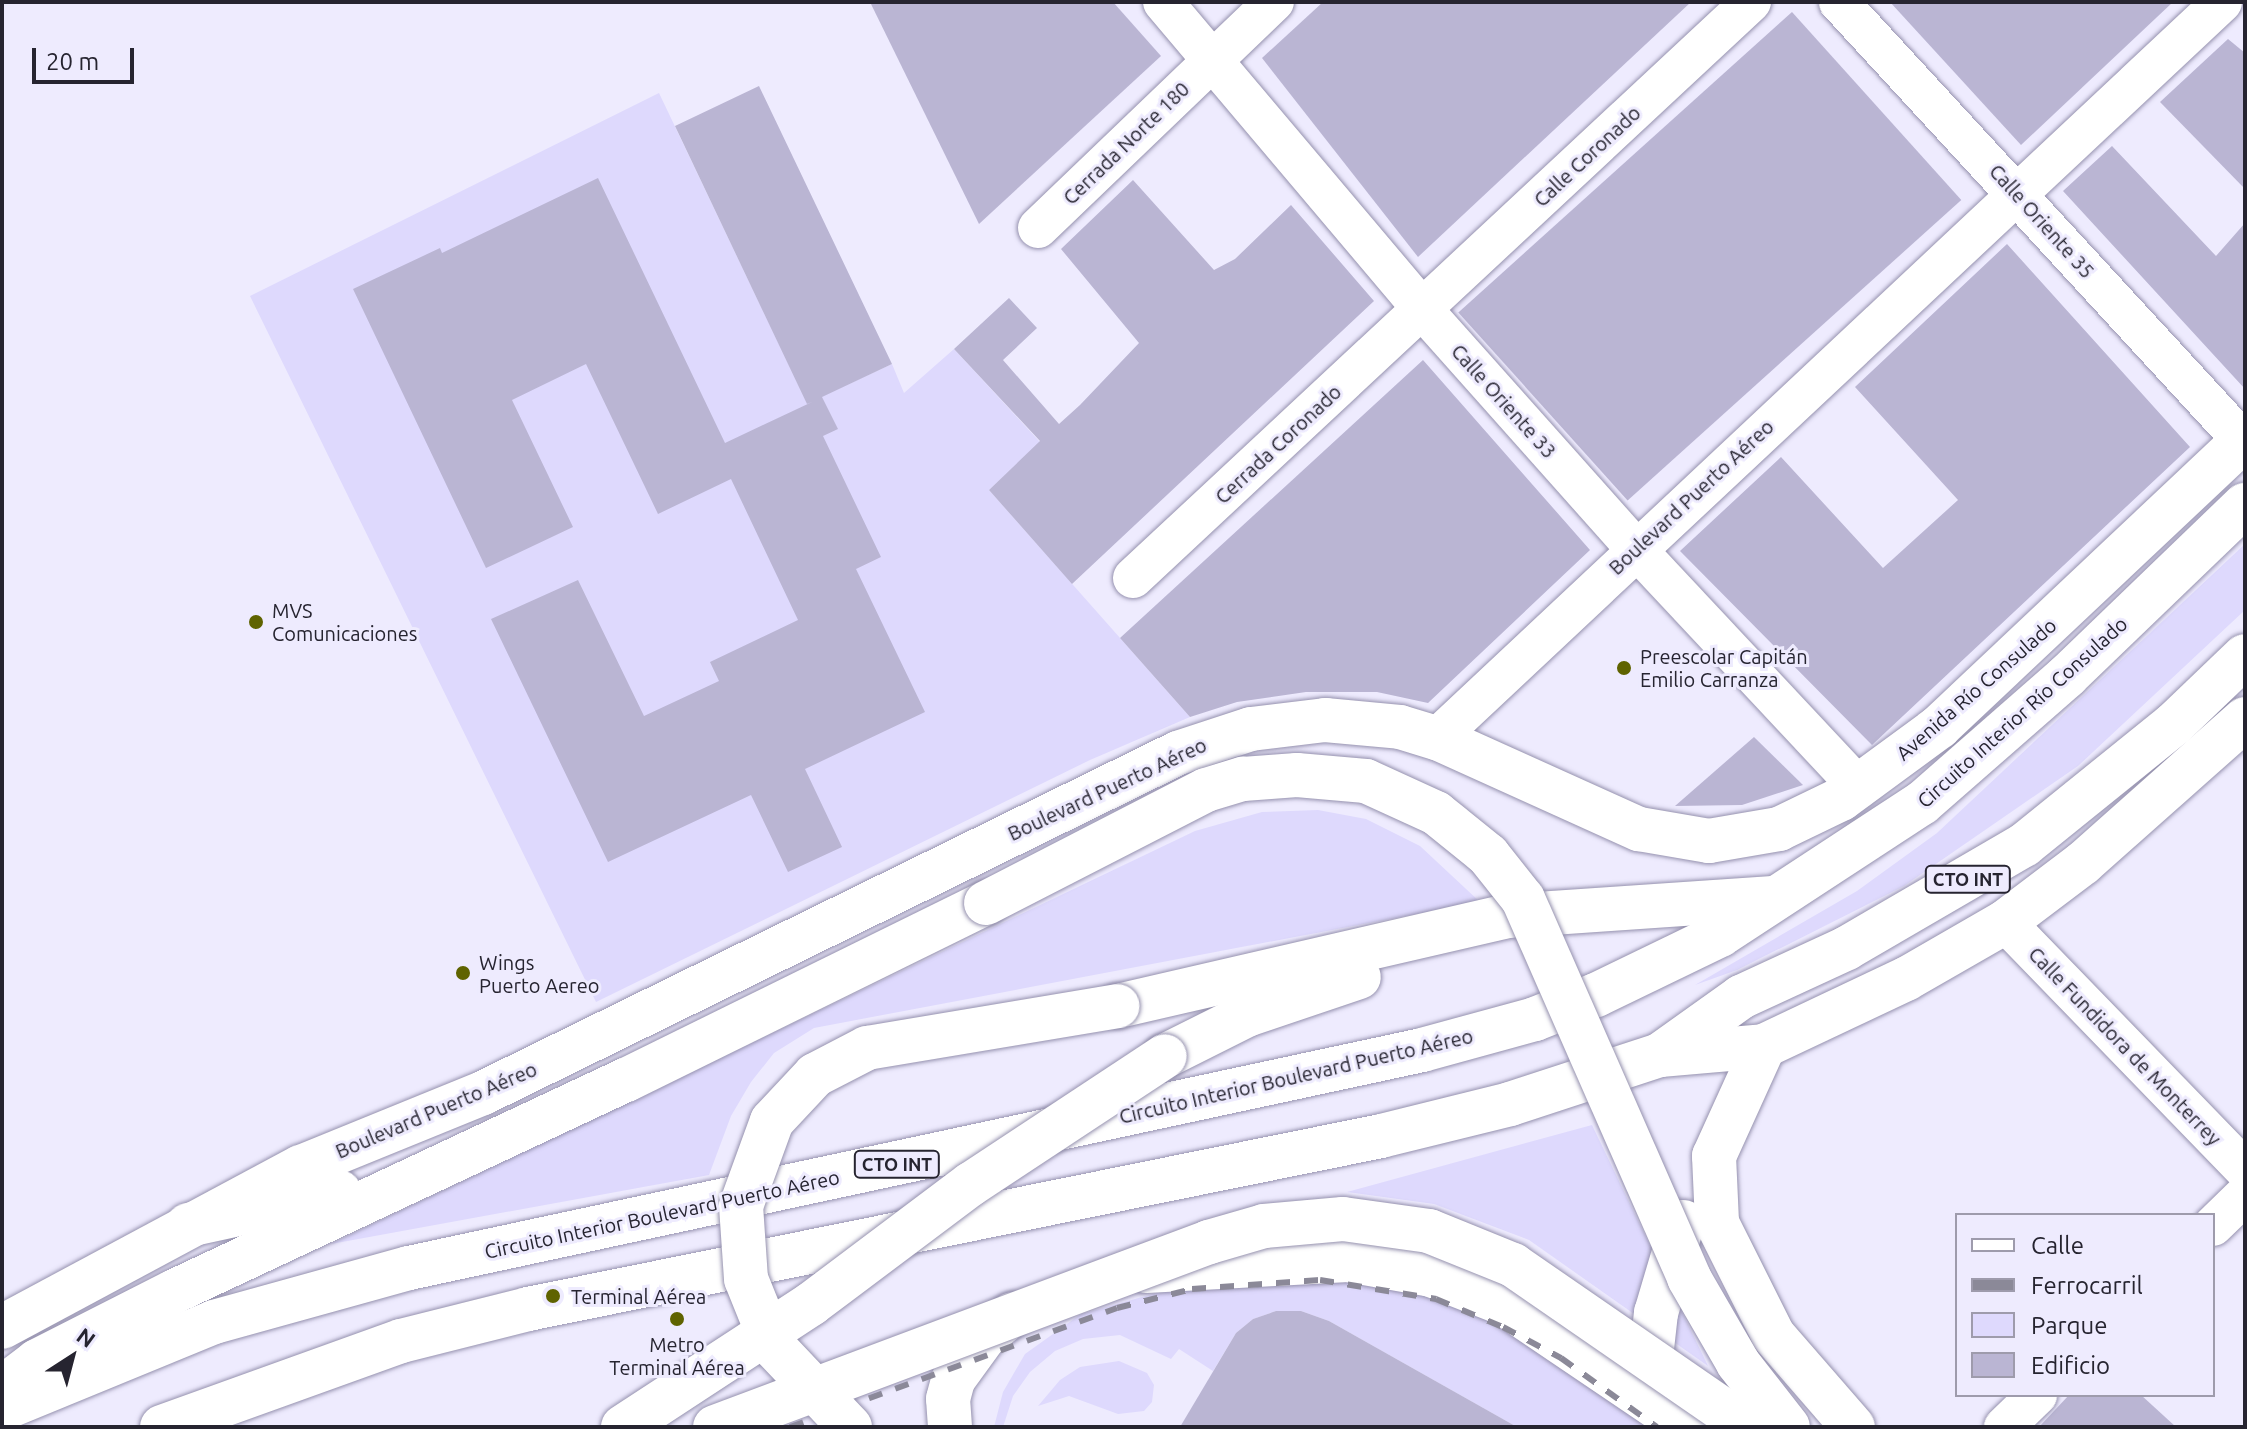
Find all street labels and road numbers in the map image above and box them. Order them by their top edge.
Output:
street label: Cerrada Norte 180 [1058,77,1194,209]
street label: Calle Coronado [1529,101,1645,211]
street label: Calle Oriente 35 [1985,159,2099,283]
street label: Calle Oriente 33 [1447,339,1561,463]
street label: Cerrada Coronado [1210,379,1346,509]
street label: Boulevard Puerto Aéreo [1604,414,1778,580]
street label: Circuito Interior Río Consulado [1912,611,2132,813]
street label: Avenida Río Consulado [1891,613,2061,765]
street label: Boulevard Puerto Aéreo [1004,732,1210,846]
road number: CTO INT [1924,865,2012,893]
street label: Calle Fundidora de Monterrey [2024,942,2226,1150]
street label: Circuito Interior Boulevard Puerto Aéreo [1117,1024,1475,1128]
street label: Boulevard Puerto Aéreo [332,1057,540,1163]
road number: CTO INT [853,1150,941,1178]
street label: Circuito Interior Boulevard Puerto Aéreo [482,1165,842,1263]

